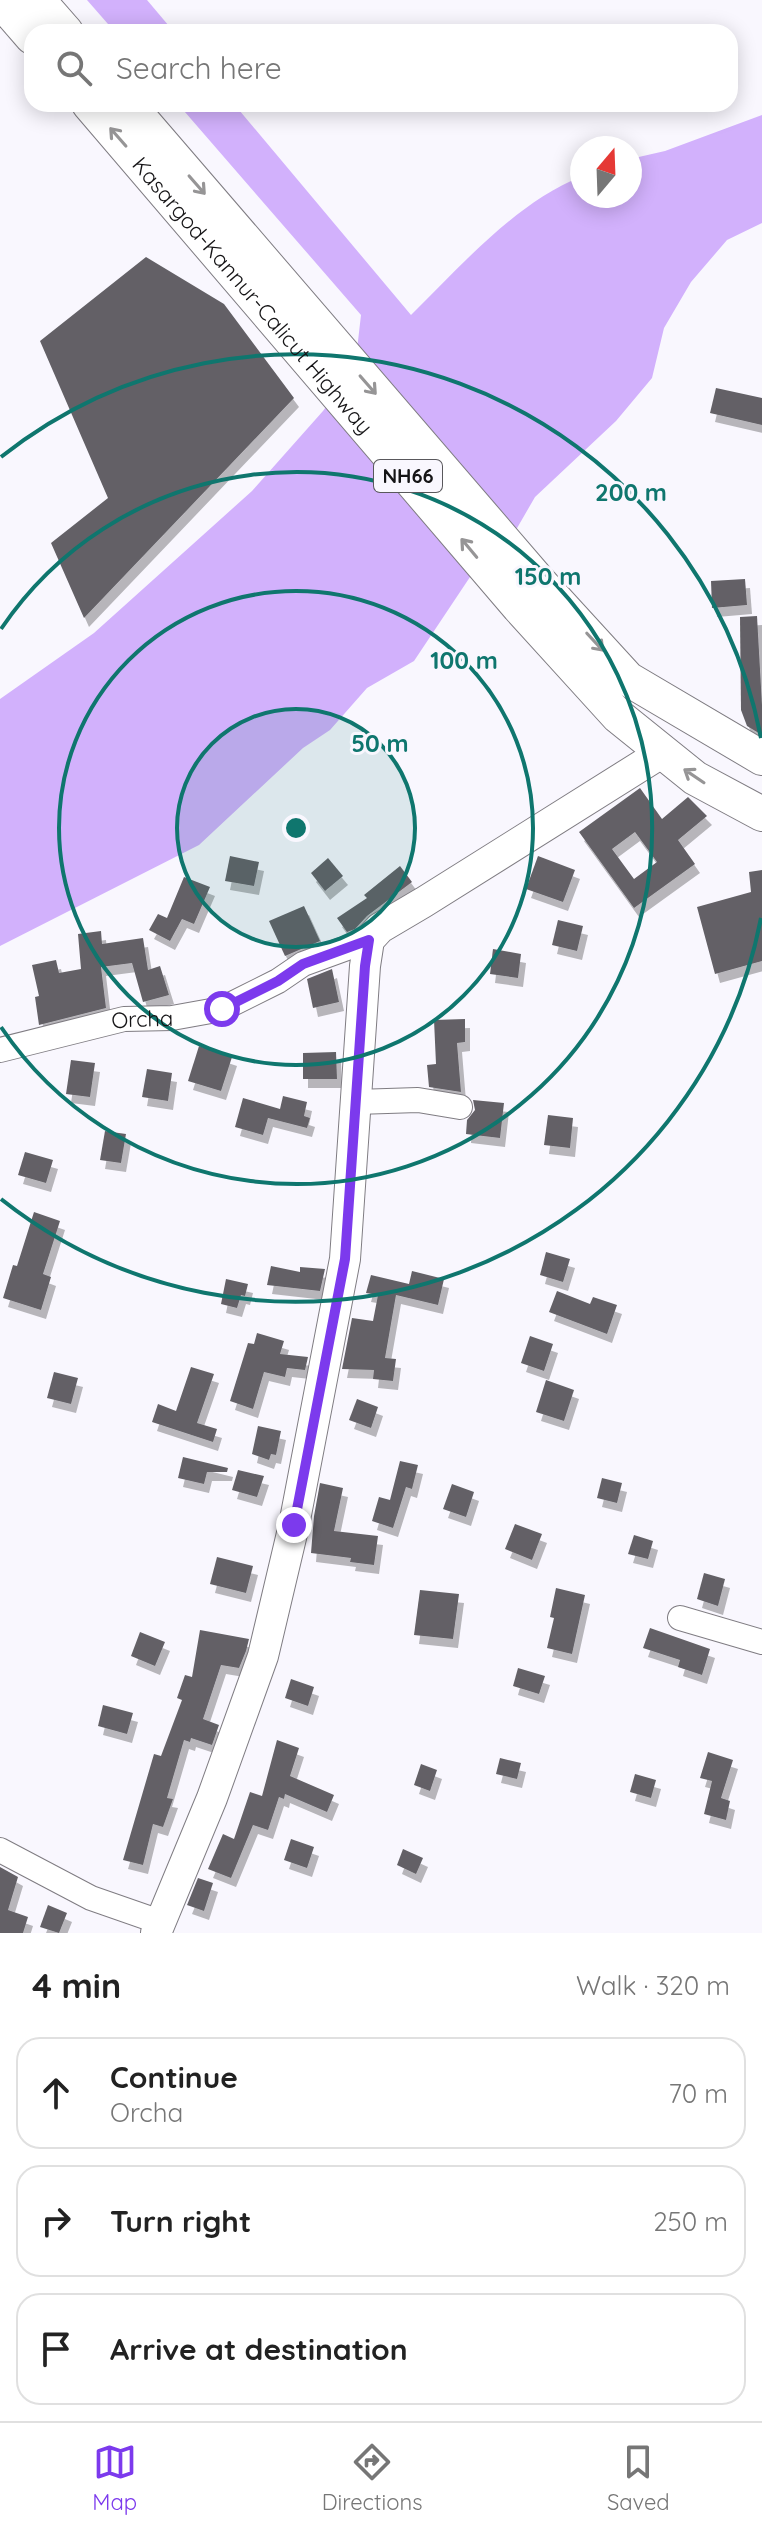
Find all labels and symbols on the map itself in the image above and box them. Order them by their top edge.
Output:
one-way arrow [109,128,127,148]
north arrow [570,136,642,208]
street label: Kasargod-Kannur-Calicut Highway [126,151,379,440]
one-way arrow [188,174,206,194]
one-way arrow [359,374,377,394]
road number: NH66 [374,460,442,492]
text: 200 m [595,477,667,507]
one-way arrow [460,538,478,558]
text: 150 m [515,561,581,591]
one-way arrow [585,632,603,652]
text: 100 m [430,645,498,675]
text: 50 m [351,728,409,758]
one-way arrow [684,767,706,784]
centre of rings [282,814,310,842]
route start [204,991,240,1027]
street label: Orcha [108,1004,174,1036]
route end [276,1507,312,1543]

